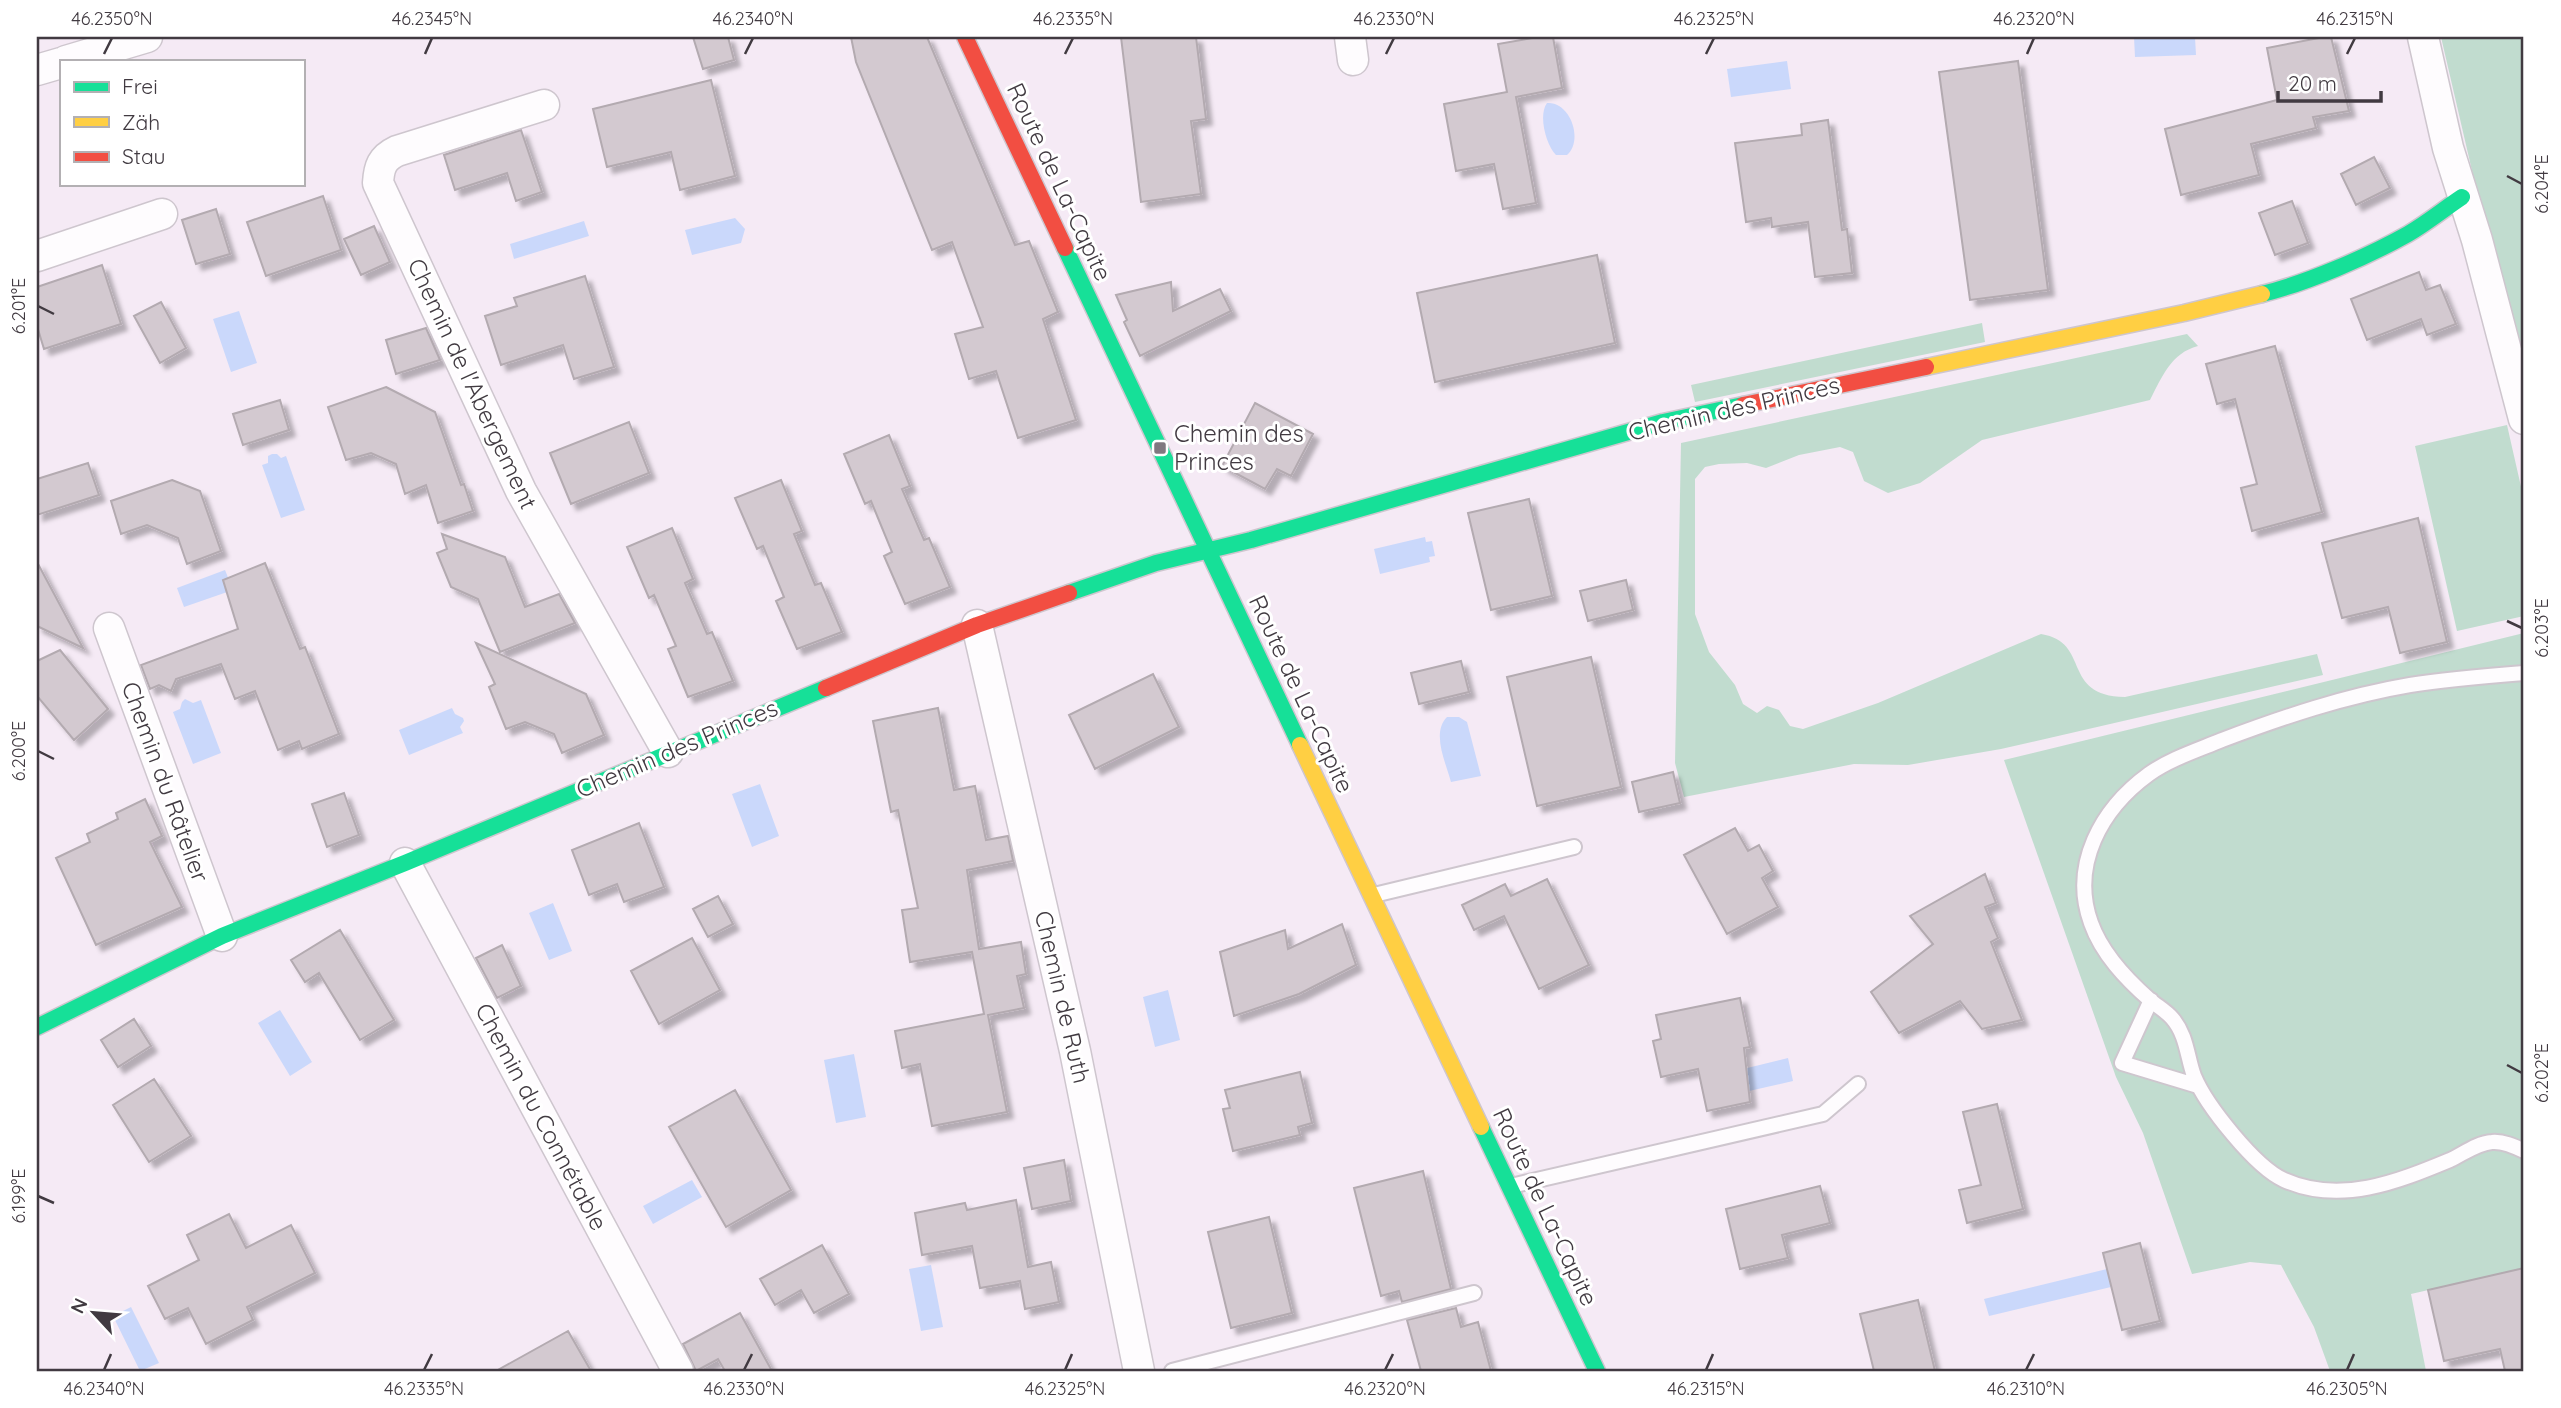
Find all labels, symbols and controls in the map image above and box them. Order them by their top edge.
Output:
text: 46.2350°N [71,7,153,30]
text: 46.2345°N [392,7,472,30]
text: 46.2340°N [712,7,794,30]
text: 46.2335°N [1033,7,1113,30]
text: 46.2330°N [1353,7,1435,30]
text: 46.2325°N [1674,7,1754,30]
text: 46.2320°N [1993,7,2075,30]
text: 46.2315°N [2316,7,2394,30]
legend [60,60,304,186]
scale bar [2278,60,2381,104]
text: 20 m [2288,70,2337,96]
text: Frei [122,73,158,99]
street label: Route de La-Capite [1001,78,1119,285]
text: Zäh [122,109,160,135]
text: Stau [122,143,165,169]
text: 6.204°E [2530,154,2553,214]
street label: Chemin de l'Abergement [402,253,544,514]
text: 6.201°E [7,278,30,334]
street label: Chemin des Princes [1625,369,1842,447]
place label: Chemin des Princes [1174,418,1304,476]
marker: Chemin des Princes [1152,440,1168,456]
street label: Route de La-Capite [1243,590,1361,797]
text: 6.203°E [2530,598,2553,658]
street label: Chemin du Râtelier [116,677,216,886]
street label: Chemin des Princes [571,692,782,804]
text: 6.200°E [7,721,30,781]
street label: Chemin de Ruth [1029,908,1097,1086]
street label: Chemin du Connétable [469,998,615,1235]
text: 6.202°E [2530,1043,2553,1103]
street label: Route de La-Capite [1487,1103,1605,1310]
text: 6.199°E [7,1168,30,1224]
north arrow [60,1278,130,1348]
text: N [65,1294,93,1317]
text: 46.2340°N [63,1377,145,1400]
text: 46.2335°N [384,1377,464,1400]
text: 46.2330°N [703,1377,785,1400]
text: 46.2325°N [1025,1377,1105,1400]
text: 46.2320°N [1344,1377,1426,1400]
text: 46.2315°N [1667,1377,1745,1400]
text: 46.2310°N [1987,1377,2065,1400]
text: 46.2305°N [2306,1377,2388,1400]

